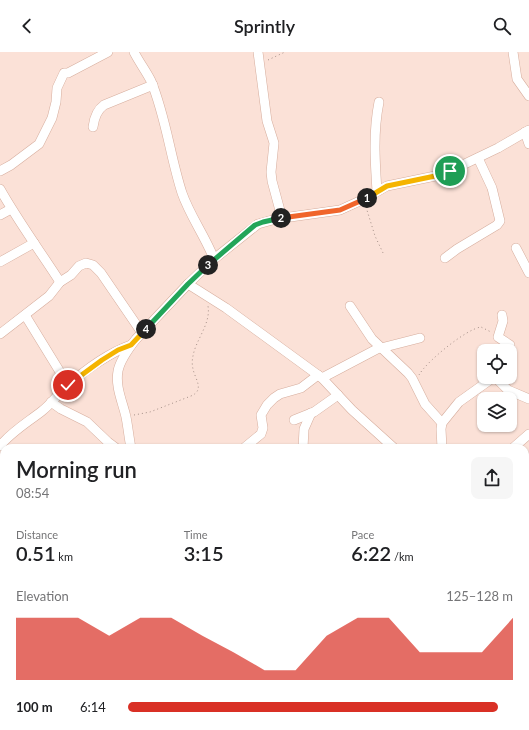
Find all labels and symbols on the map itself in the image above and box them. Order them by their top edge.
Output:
pin [433,154,467,188]
pin: 1 [357,188,377,208]
pin: 2 [271,208,291,228]
pin: 3 [198,255,218,275]
pin: 4 [136,319,156,339]
pin [51,368,85,402]

